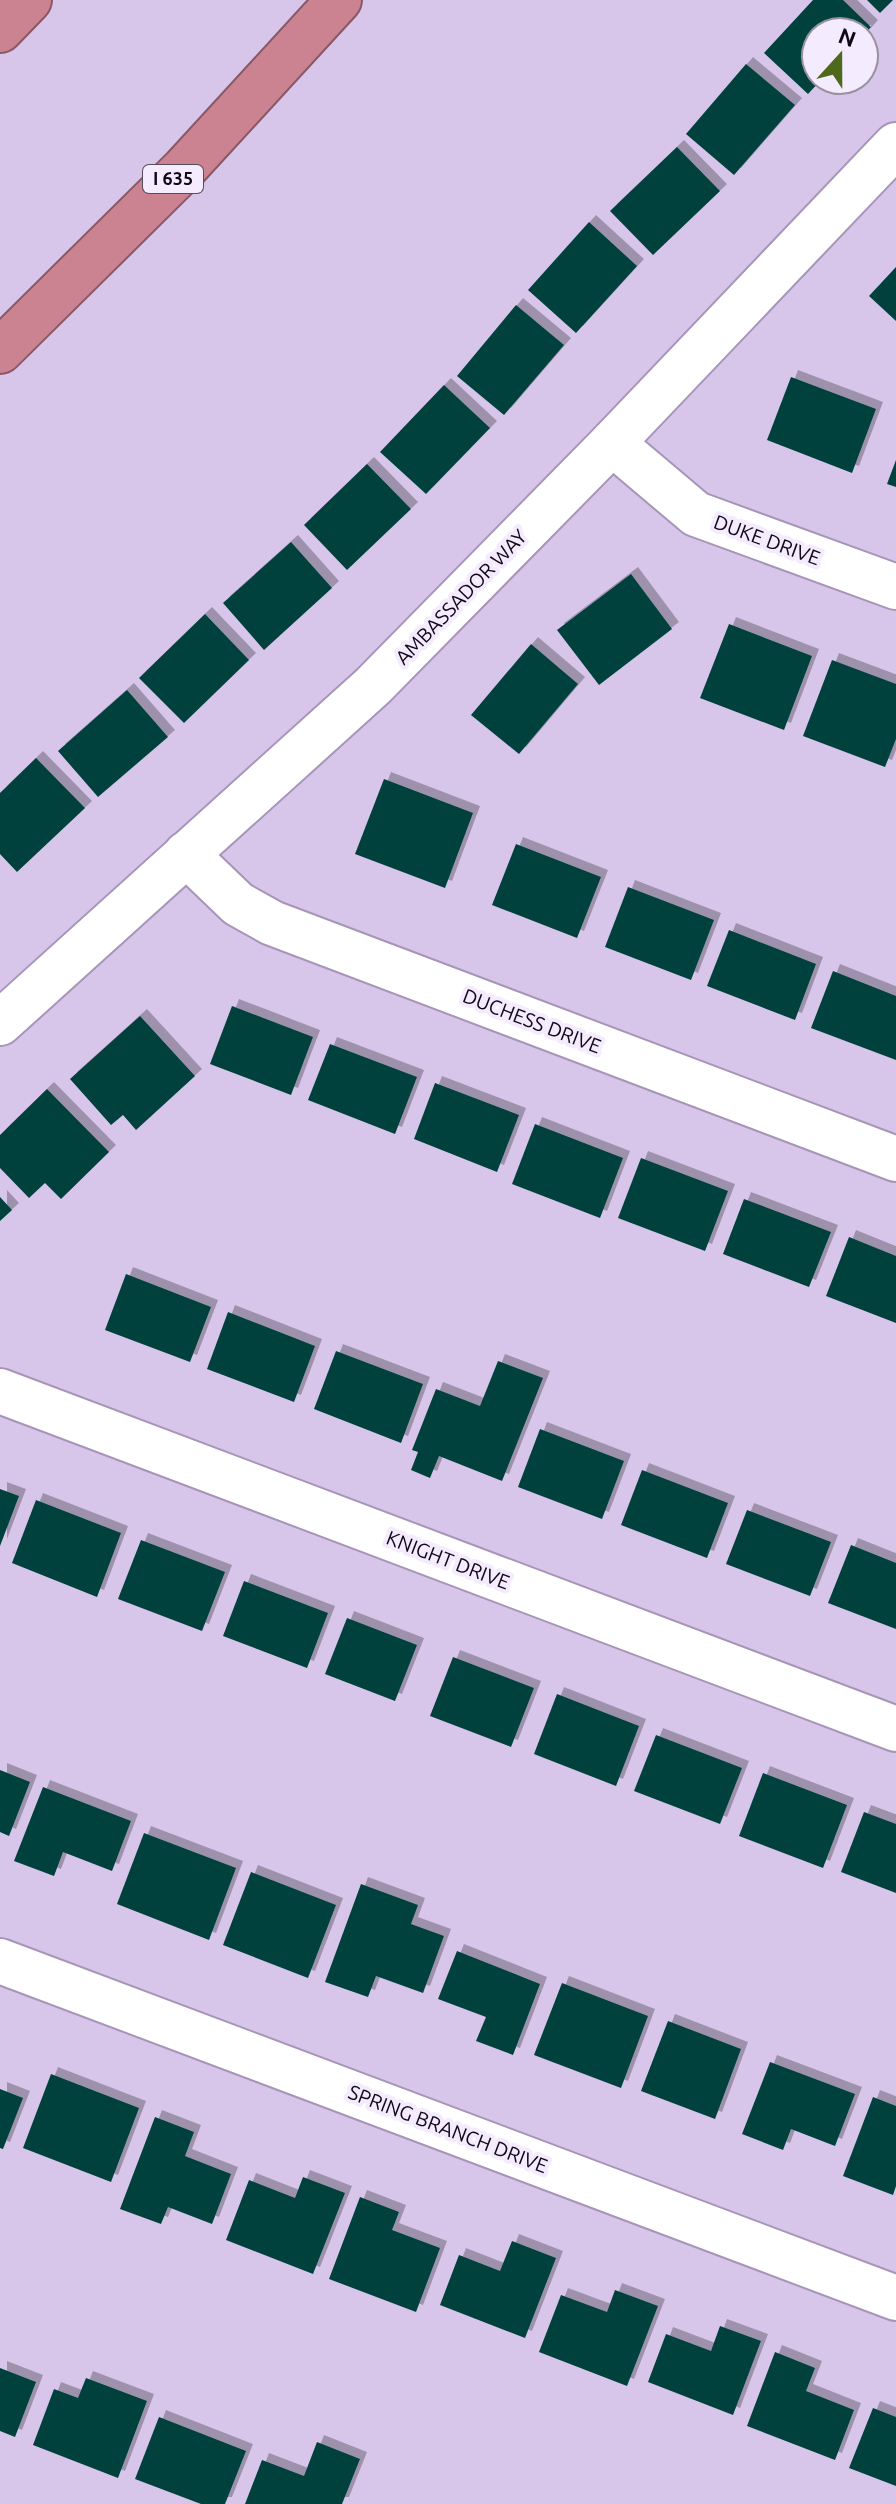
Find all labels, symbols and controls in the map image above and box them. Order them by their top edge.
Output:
north arrow [800,16,880,96]
text: N [835,22,859,51]
road number: I 635 [143,165,203,193]
street label: DUKE DRIVE [711,510,823,569]
street label: AMBASSADOR WAY [390,524,531,669]
street label: DUCHESS DRIVE [460,984,605,1058]
street label: KNIGHT DRIVE [383,1525,513,1594]
street label: SPRING BRANCH DRIVE [345,2080,551,2177]

